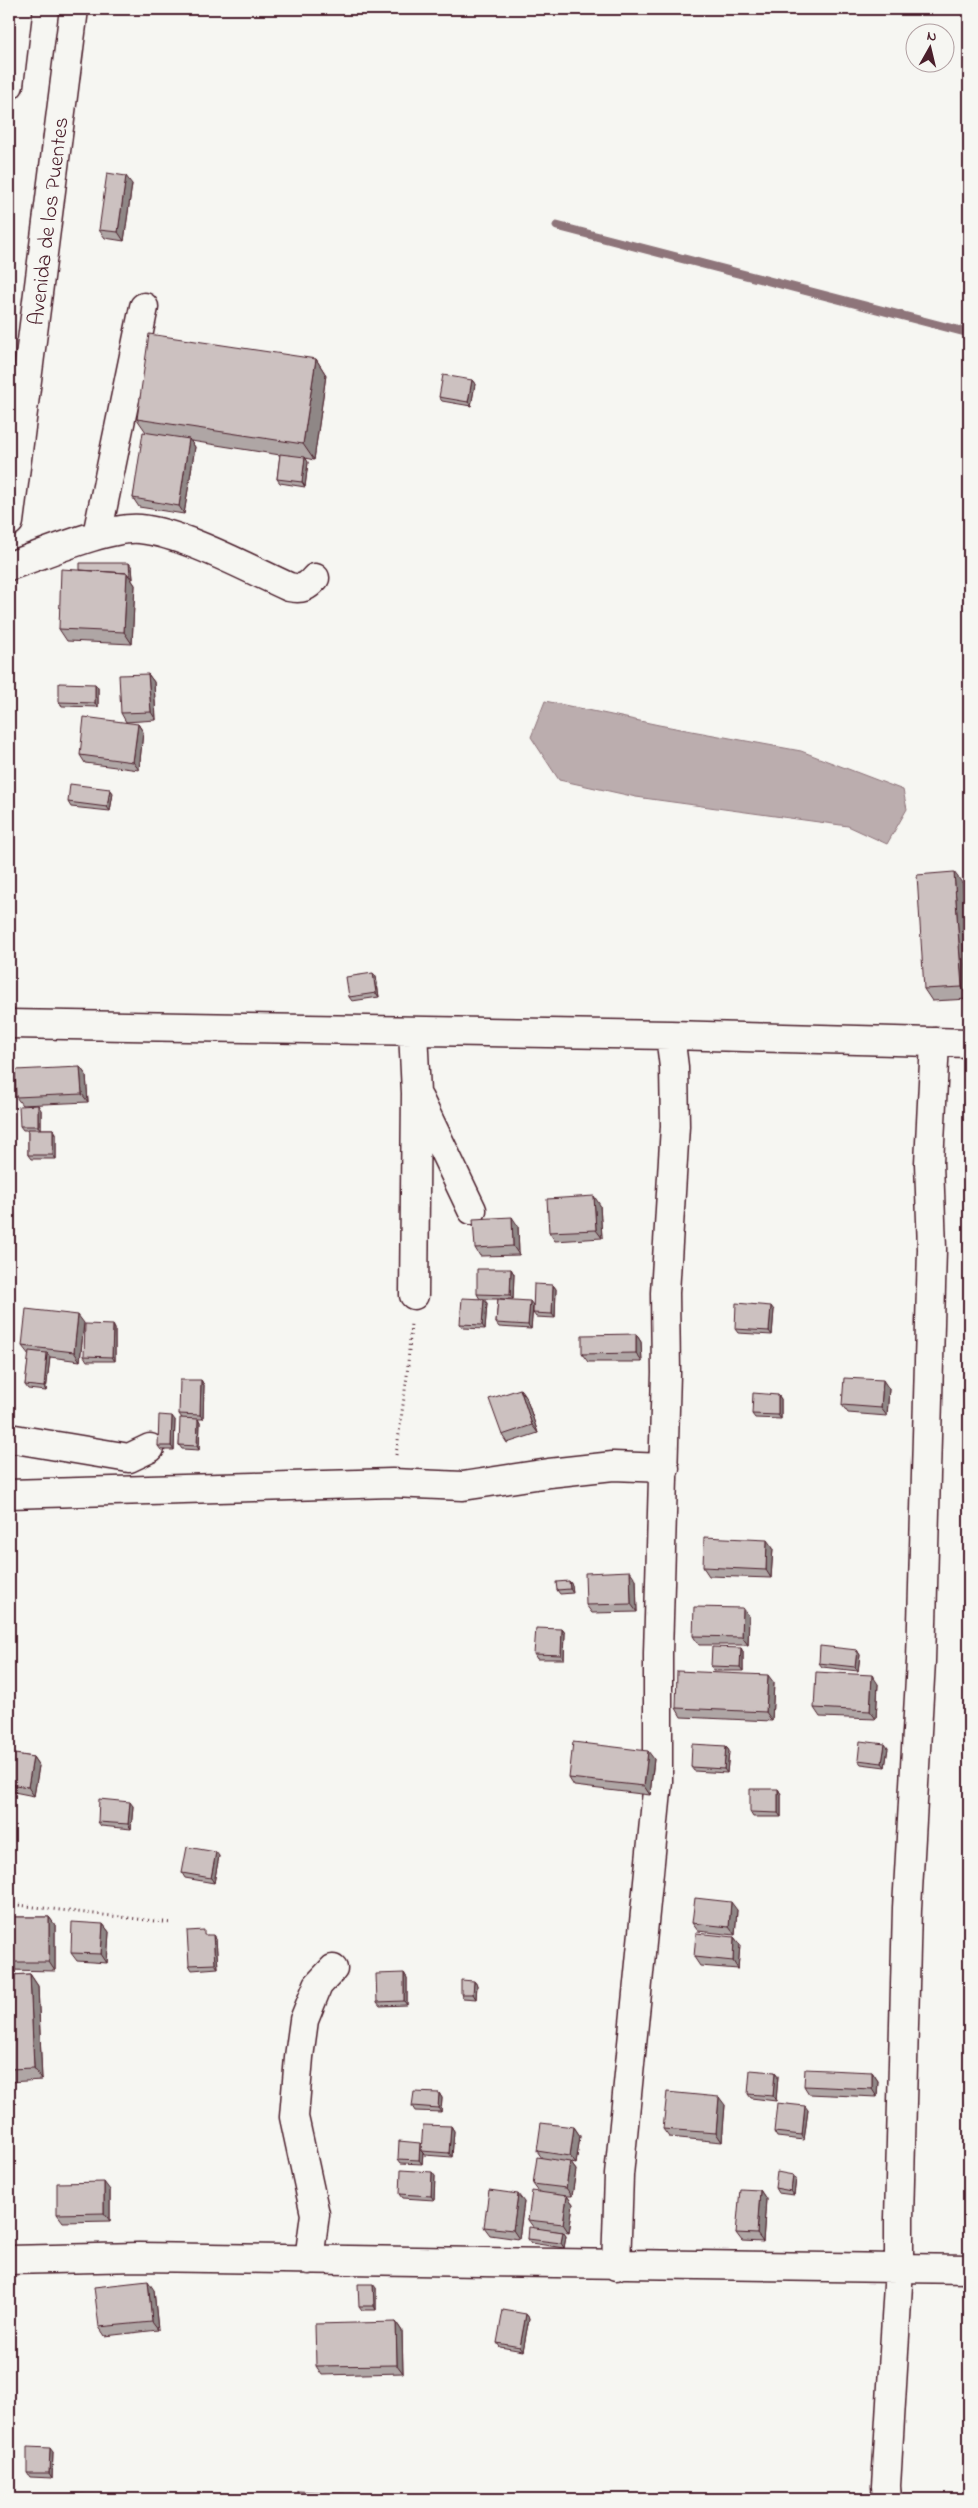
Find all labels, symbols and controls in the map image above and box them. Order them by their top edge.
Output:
north arrow [906,22,956,72]
text: N [925,26,938,48]
street label: Avenida de los Puentes [21,115,79,327]

